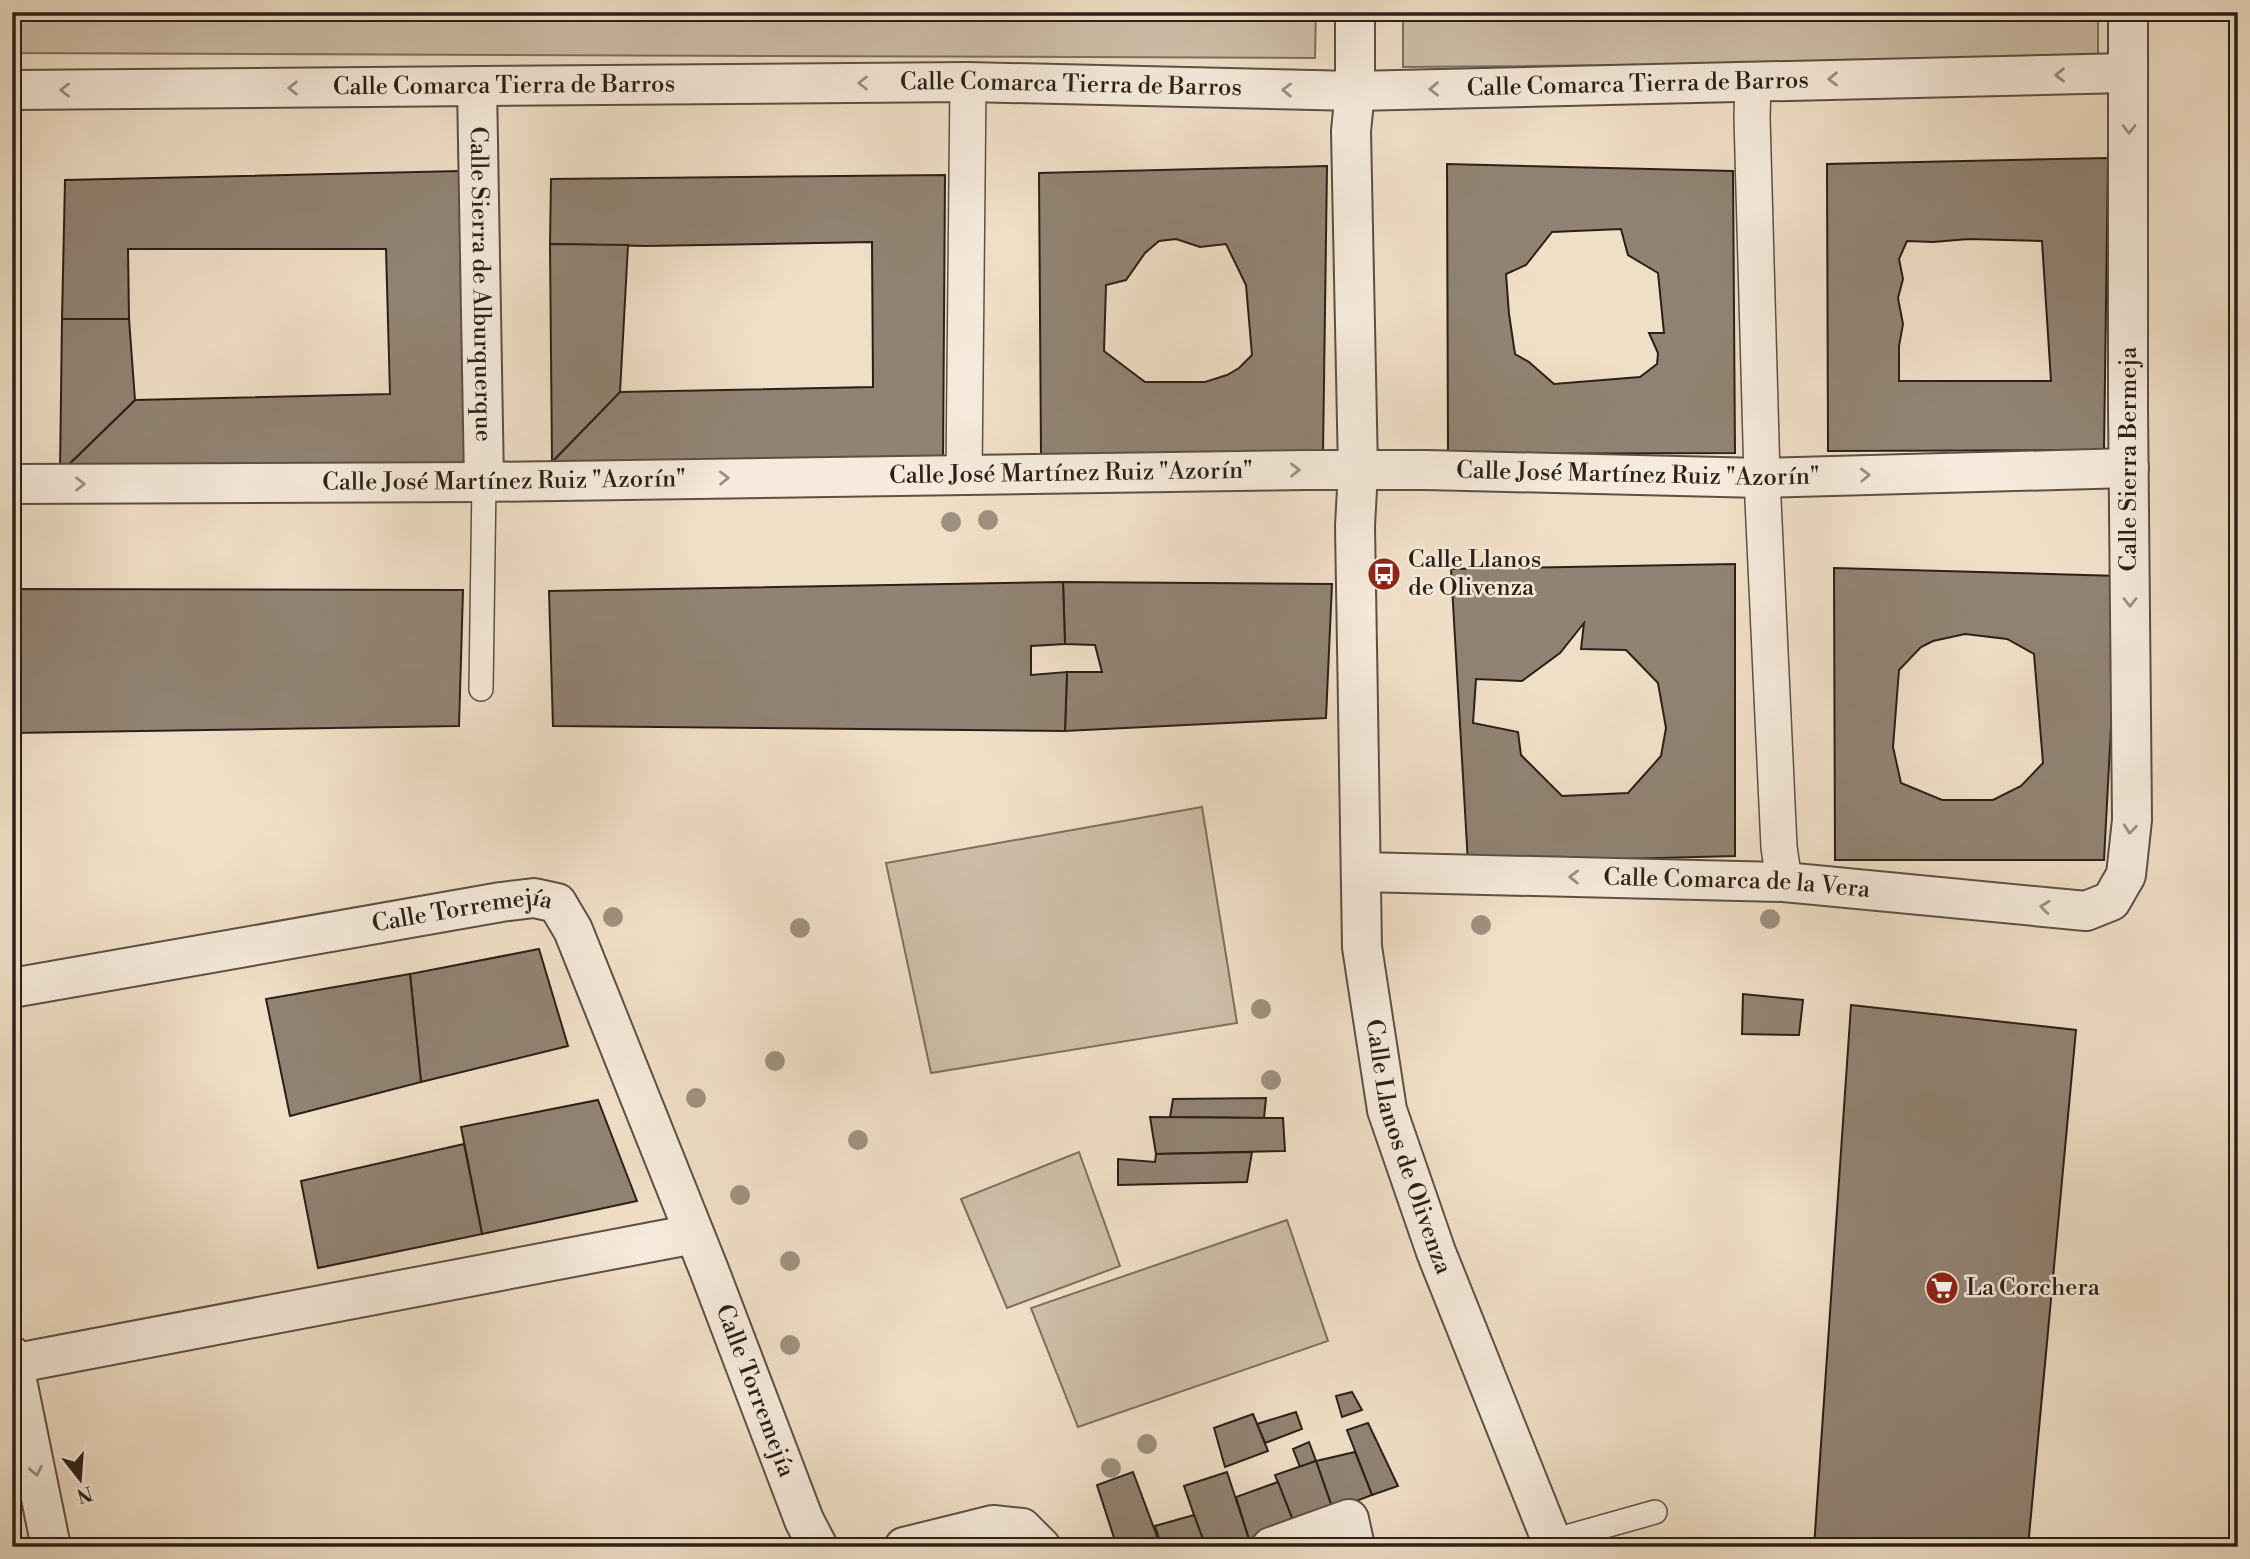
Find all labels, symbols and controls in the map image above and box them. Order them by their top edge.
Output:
street label: Calle Comarca Tierra de Barros [1466,65,1809,103]
street label: Calle Comarca Tierra de Barros [900,67,1242,103]
one-way arrow [2054,67,2065,83]
street label: Calle Comarca Tierra de Barros [333,69,675,102]
one-way arrow [1827,72,1838,87]
one-way arrow [857,75,868,91]
one-way arrow [287,80,297,96]
one-way arrow [1428,81,1439,96]
one-way arrow [59,82,70,97]
one-way arrow [1281,82,1291,98]
one-way arrow [2121,125,2137,135]
street label: Calle Sierra de Alburquerque [463,126,498,442]
street label: Calle Sierra Bermeja [2114,346,2144,571]
street label: Calle José Martínez Ruiz "Azorín" [889,456,1253,491]
street label: Calle José Martínez Ruiz "Azorín" [1456,456,1820,493]
one-way arrow [1290,463,1301,478]
street label: Calle José Martínez Ruiz "Azorín" [322,464,686,498]
one-way arrow [1860,467,1871,482]
one-way arrow [719,471,730,486]
one-way arrow [76,476,86,492]
place label: Calle Llanos de Olivenza [1408,545,1541,603]
bus stop icon: Calle Llanos de Olivenza [1365,555,1403,593]
one-way arrow [2122,597,2138,608]
one-way arrow [2123,824,2138,835]
street label: Calle Comarca de la Vera [1603,863,1872,905]
one-way arrow [1568,869,1579,884]
street label: Calle Torremejía [370,883,556,939]
one-way arrow [2039,900,2050,915]
street label: Calle Llanos de Olivenza [1358,1017,1459,1280]
supermarket icon: La Corchera [1923,1269,1961,1307]
place label: La Corchera [1966,1273,2101,1303]
street label: Calle Torremejía [708,1300,802,1482]
north arrow [46,1444,116,1514]
one-way arrow [27,1465,42,1477]
text: N [74,1481,95,1508]

